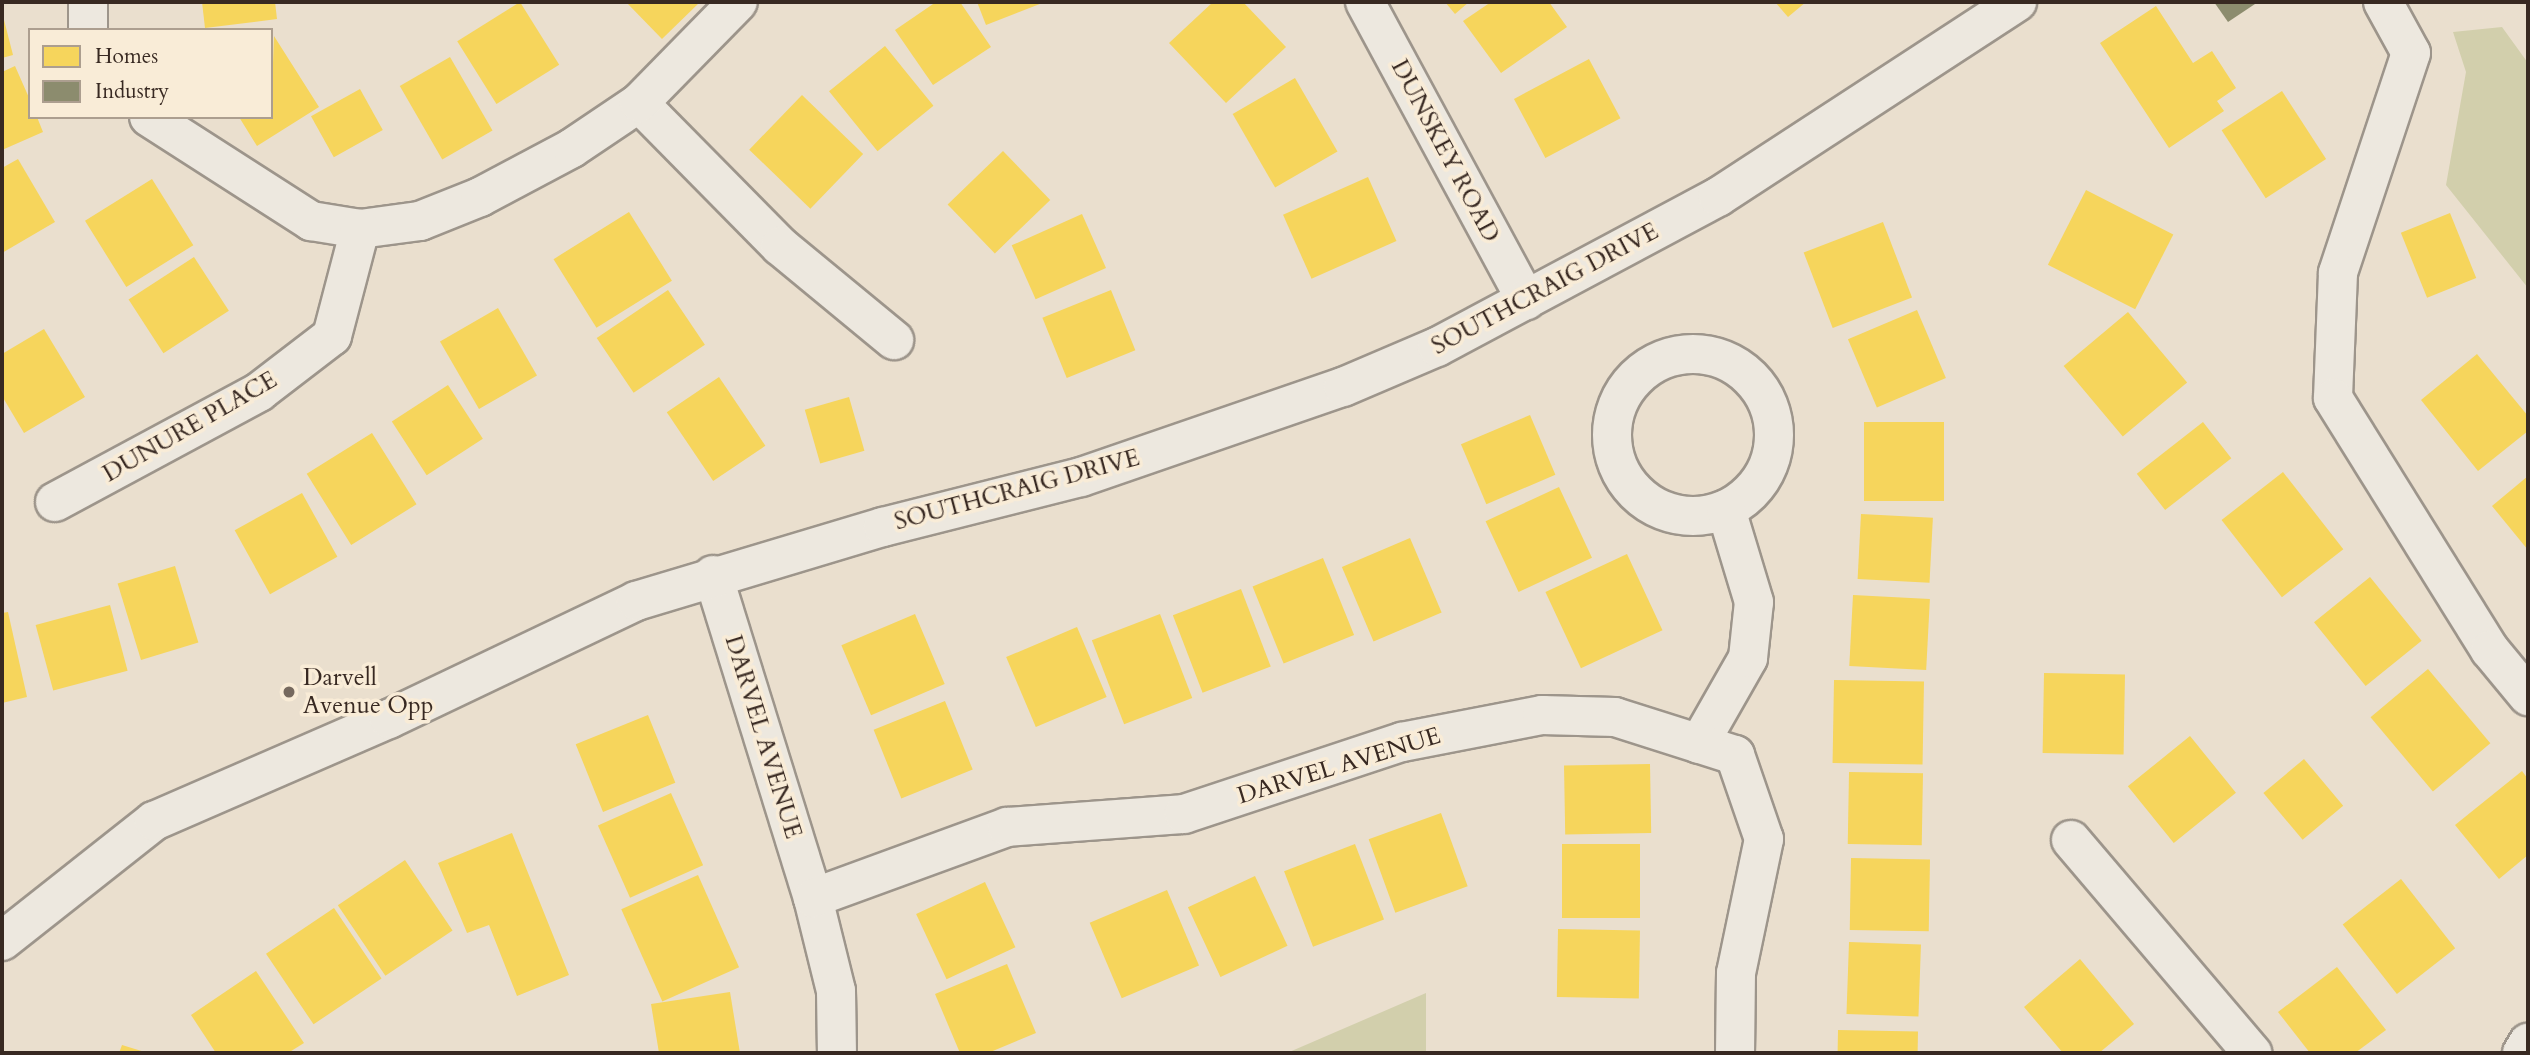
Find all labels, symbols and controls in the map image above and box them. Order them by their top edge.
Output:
legend [28,28,273,119]
text: Homes [95,42,158,71]
street label: DUNSKEY ROAD [1385,55,1505,247]
text: Industry [95,77,169,106]
street label: SOUTHCRAIG DRIVE [1427,217,1663,361]
street label: DUNURE PLACE [98,366,282,488]
street label: SOUTHCRAIG DRIVE [891,443,1143,537]
street label: DARVEL AVENUE [718,632,808,842]
place label: Darvell Avenue Opp [303,664,434,720]
marker: Darvell Avenue Opp [281,684,297,700]
street label: DARVEL AVENUE [1234,721,1444,811]

